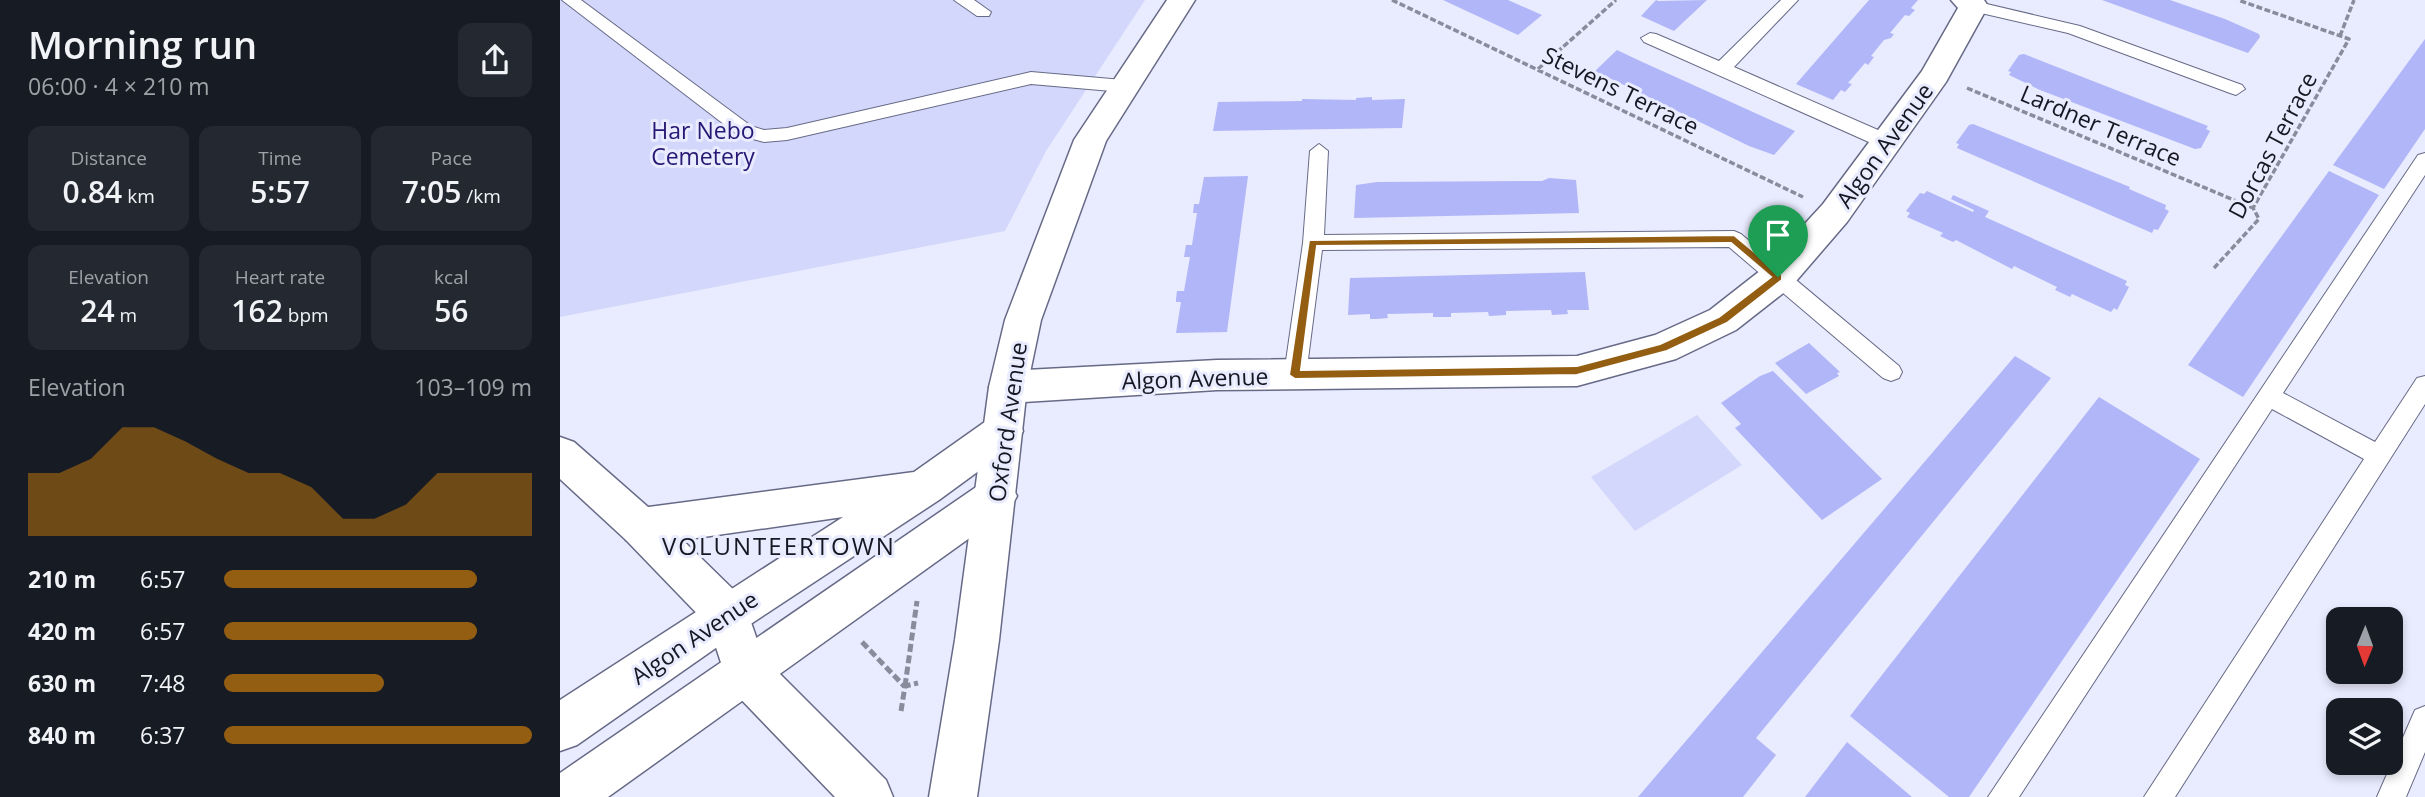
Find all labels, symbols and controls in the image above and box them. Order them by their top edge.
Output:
text: Morning run [28,18,257,70]
button: share [458,23,532,97]
street label: Stevens Terrace [1537,38,1705,142]
street label: Dorcas Terrace [2220,66,2324,224]
text: 06:00 · 4 × 210 m [28,70,210,102]
street label: Algon Avenue [1828,76,1940,214]
street label: Lardner Terrace [2016,77,2186,173]
park label: Har Nebo Cemetery [651,114,755,172]
text: Distance [70,145,147,171]
text: Time [258,145,302,171]
text: Pace [430,145,472,171]
text: 0.84 [63,171,122,212]
text: 5:57 [250,171,310,212]
text: 7:05 [402,171,461,212]
text: km [122,183,155,209]
text: /km [461,183,501,209]
pin [1748,205,1808,277]
icon: arrive [1759,216,1797,254]
text: Elevation [68,264,149,290]
text: Heart rate [235,264,325,290]
text: kcal [434,264,469,290]
text: 24 [80,290,115,331]
text: 162 [231,290,283,331]
text: 56 [434,290,468,331]
text: m [115,302,137,328]
text: bpm [283,302,329,328]
street label: Oxford Avenue [980,340,1034,504]
street label: Algon Avenue [1121,359,1269,397]
text: Elevation [28,371,126,403]
text: 103–109 m [414,371,532,403]
district label: VOLUNTEERTOWN [662,529,896,562]
text: 210 m [28,563,96,595]
text: 6:57 [140,563,186,595]
street label: Algon Avenue [624,583,764,691]
north arrow [2326,607,2403,684]
map controls [2326,607,2403,775]
text: 420 m [28,615,96,647]
text: 6:57 [140,615,186,647]
text: 630 m [28,667,96,699]
text: 7:48 [140,667,186,699]
button: layers [2326,698,2403,775]
text: 840 m [28,719,96,751]
text: 6:37 [140,719,186,751]

